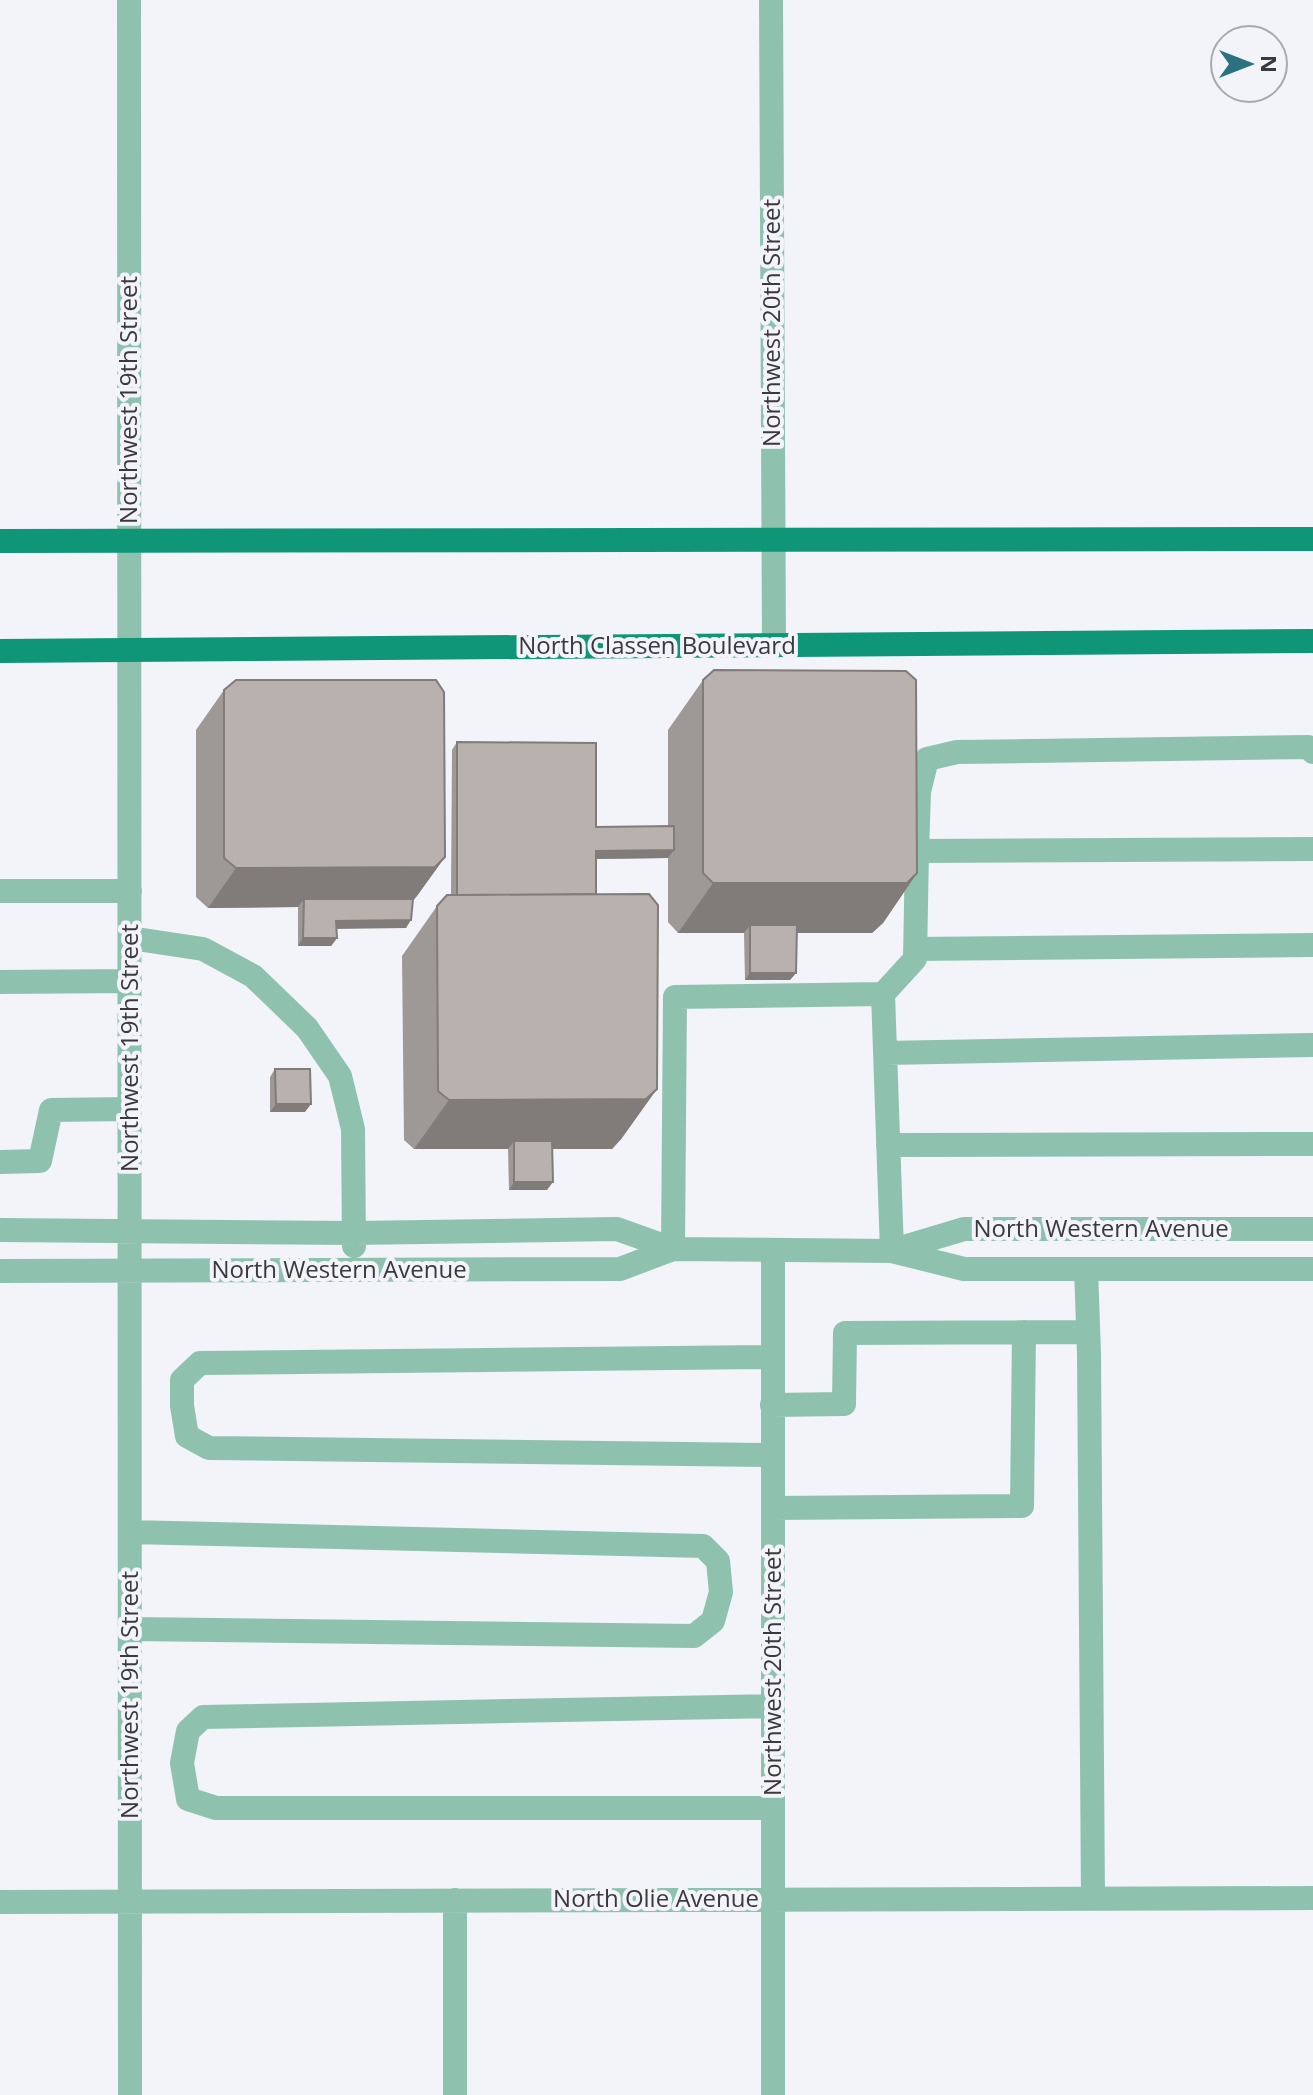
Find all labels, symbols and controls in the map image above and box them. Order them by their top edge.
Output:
north arrow [1209,24,1289,104]
text: N [1255,55,1285,73]
street label: Northwest 20th Street [754,199,787,447]
street label: Northwest 19th Street [111,276,144,524]
street label: North Classen Boulevard [518,628,796,661]
street label: Northwest 19th Street [112,924,145,1172]
street label: North Western Avenue [973,1211,1229,1244]
street label: North Western Avenue [211,1252,467,1285]
street label: Northwest 20th Street [755,1548,788,1796]
street label: Northwest 19th Street [112,1571,145,1819]
street label: North Olie Avenue [553,1881,759,1914]

